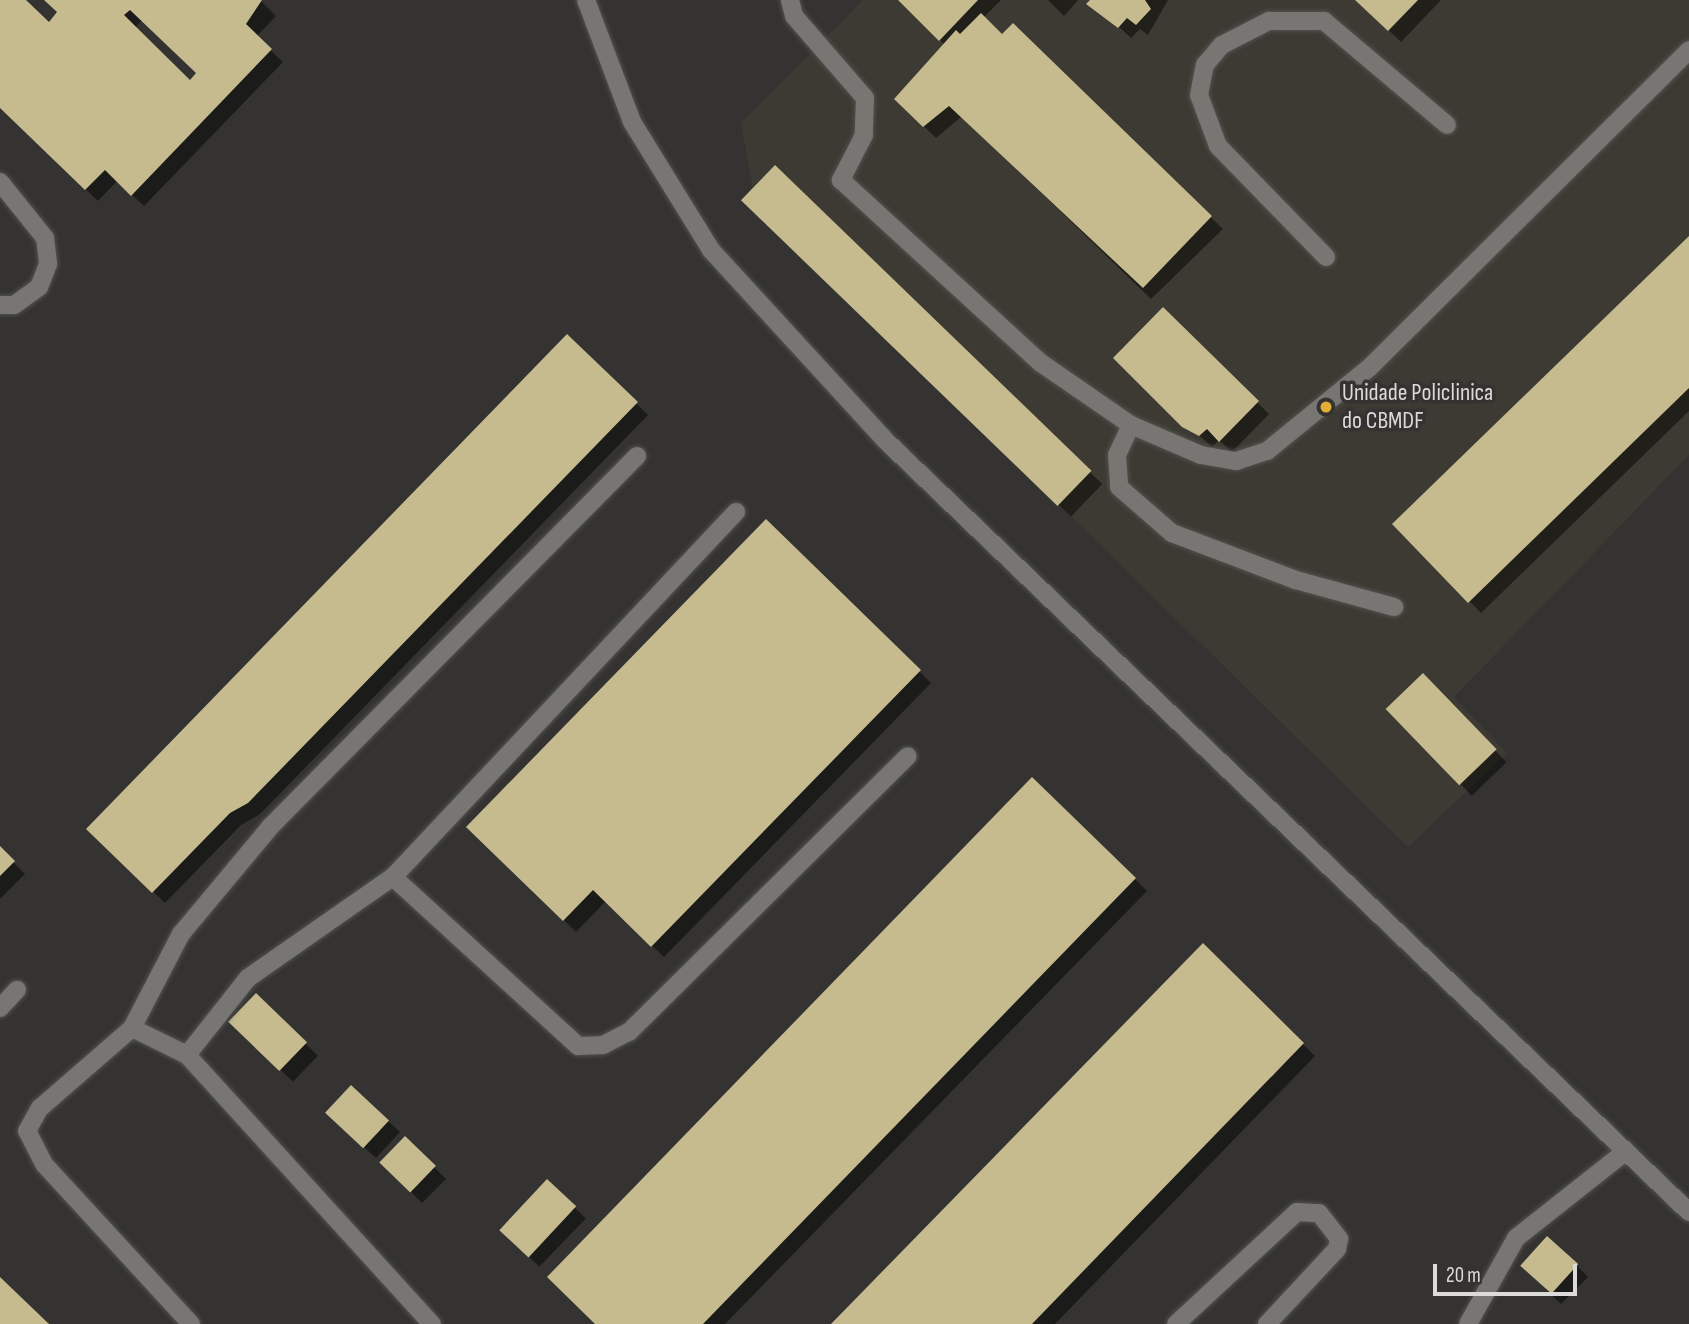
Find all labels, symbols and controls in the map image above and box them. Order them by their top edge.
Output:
place label: Unidade Policlinica do CBMDF [1342,379,1493,435]
marker: Unidade Policlinica do CBMDF [1316,397,1336,417]
scale bar [1437,1250,1580,1294]
text: 20 m [1446,1263,1481,1288]

